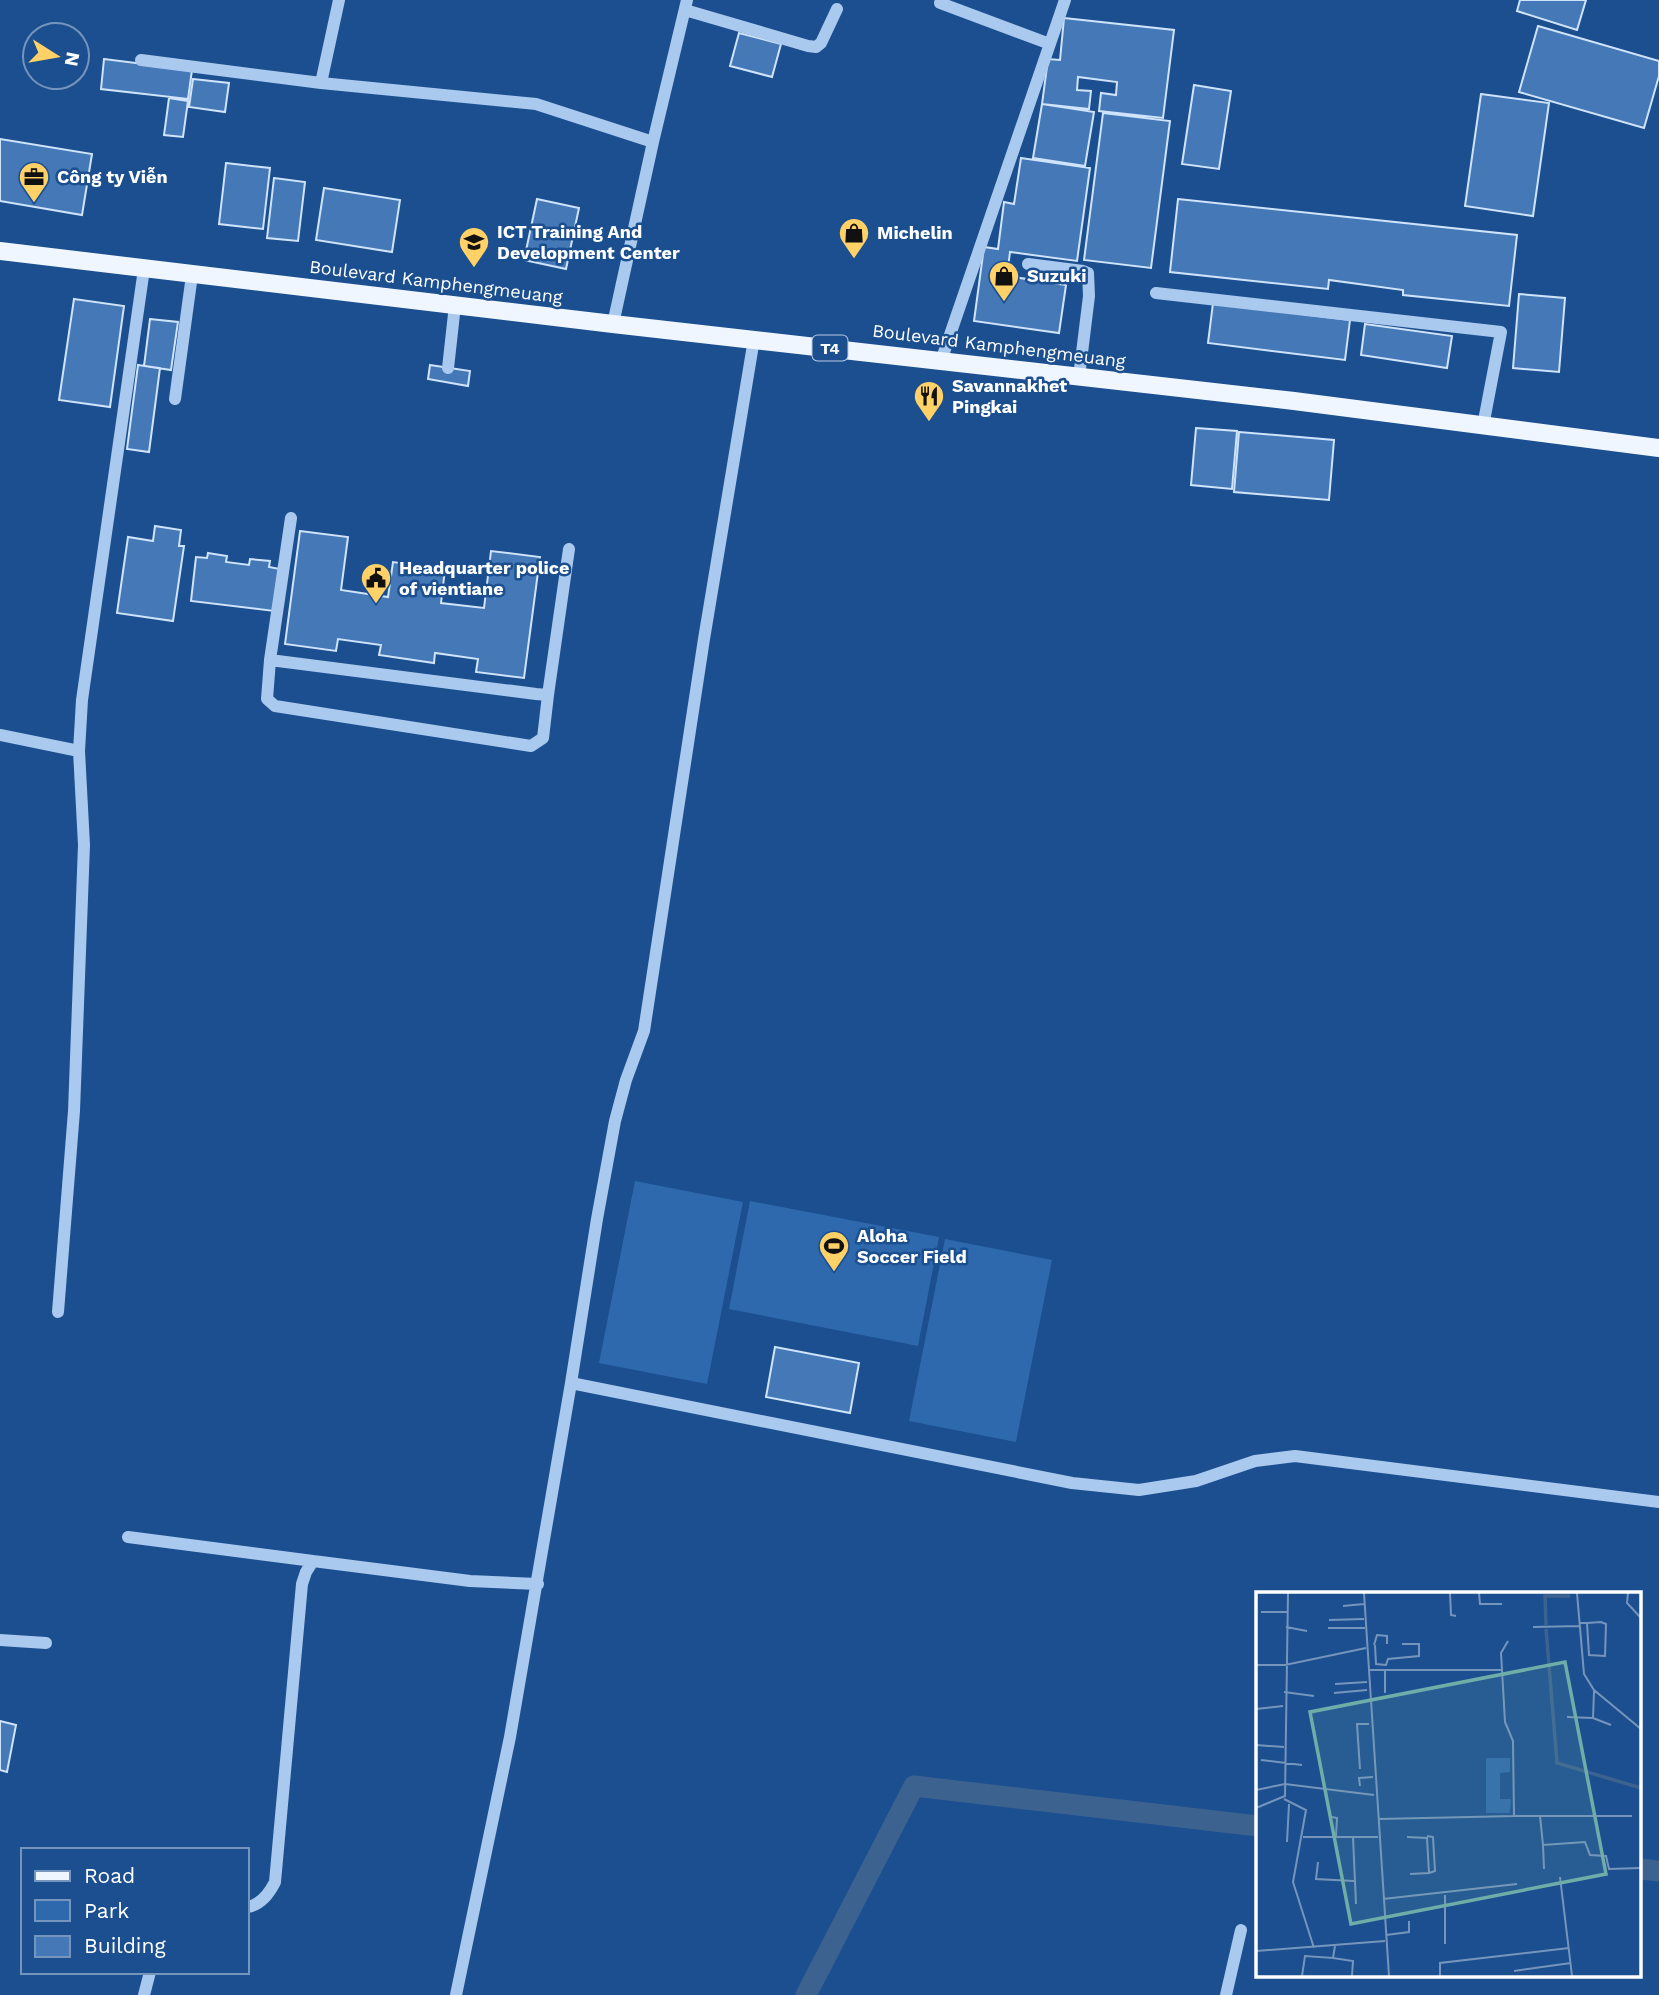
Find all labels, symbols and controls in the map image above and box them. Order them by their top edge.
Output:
north arrow [21,21,91,91]
text: N [60,50,85,68]
office icon: Công ty Viễn [17,160,51,204]
place label: Công ty Viễn [57,166,168,187]
shop icon: Michelin [837,216,871,260]
place label: ICT Training And Development Center [497,221,680,263]
place label: Michelin [877,222,953,243]
school or university icon: ICT Training And Development Center [457,225,491,269]
street label: Boulevard Kamphengmeuang [308,256,564,308]
shop icon: Suzuki [987,259,1021,303]
place label: Suzuki [1027,265,1087,286]
street label: Boulevard Kamphengmeuang [871,320,1127,372]
road number: T4 [812,336,848,360]
place label: Savannakhet Pingkai [952,375,1067,417]
restaurant icon: Savannakhet Pingkai [912,379,946,423]
place label: Headquarter police of vientiane [399,557,569,599]
public building icon: Headquarter police of vientiane [359,561,393,605]
place label: Aloha Soccer Field [857,1225,967,1267]
sports icon: Aloha Soccer Field [817,1229,851,1273]
inset map [1256,1592,1642,1978]
legend [21,1848,248,1974]
text: Road [84,1863,135,1888]
text: Park [84,1898,129,1923]
text: Building [84,1933,166,1958]

